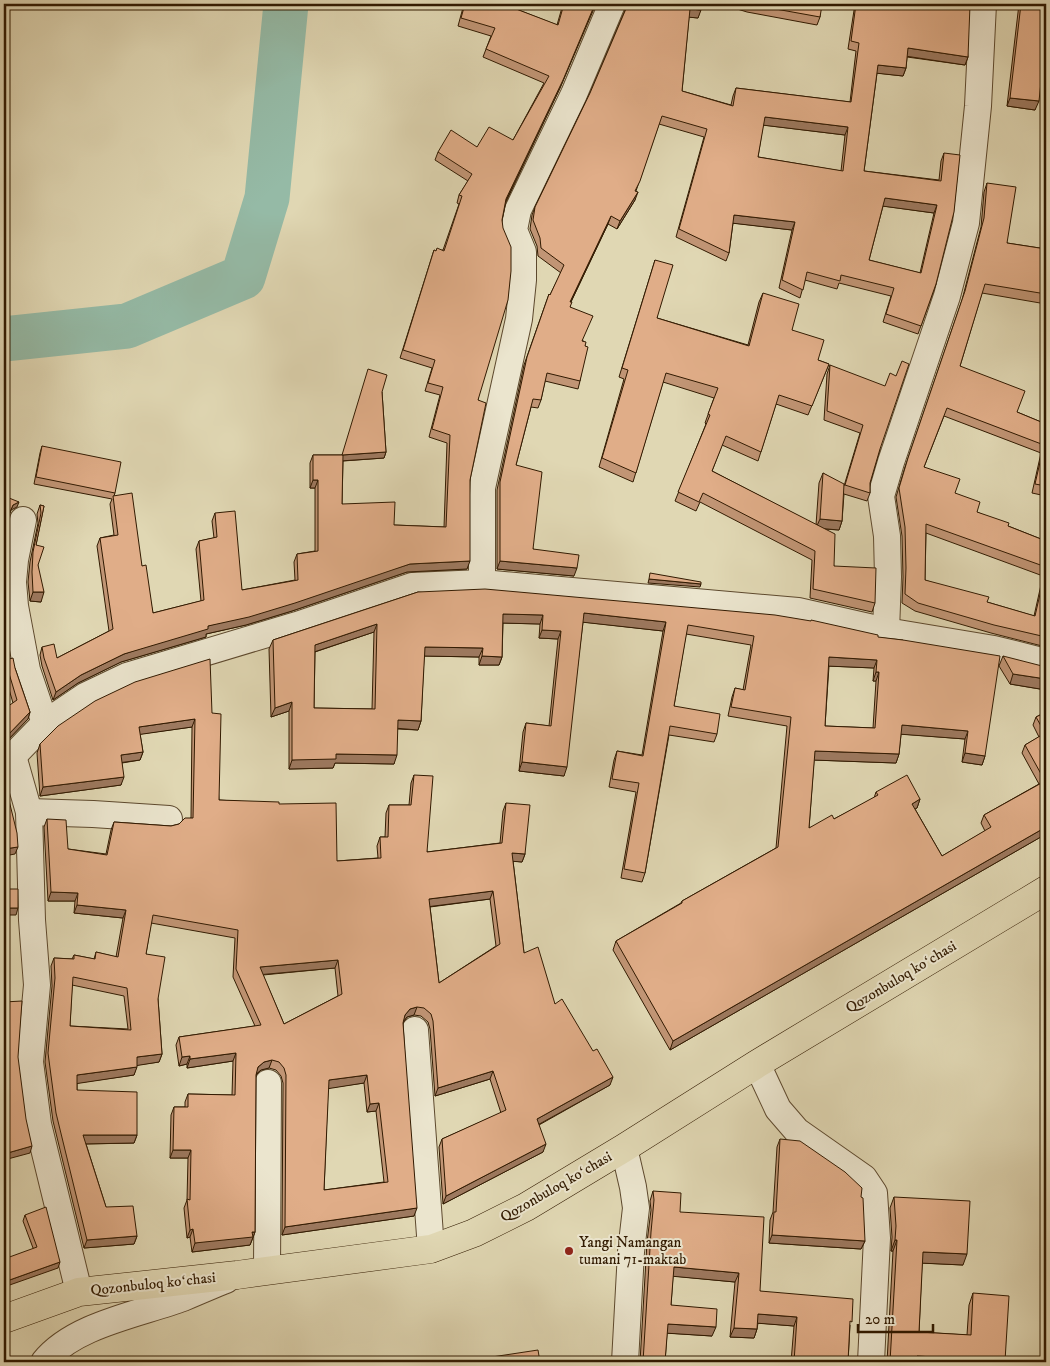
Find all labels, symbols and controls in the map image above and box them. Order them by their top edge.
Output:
street label: Qozonbuloq koʻchasi [842,936,960,1018]
street label: Qozonbuloq koʻchasi [497,1147,615,1227]
place label: Yangi Namangan tumani 71-maktab [579,1233,686,1269]
marker: Yangi Namangan tumani 71-maktab [563,1245,575,1257]
street label: Qozonbuloq koʻchasi [89,1268,217,1300]
scale bar [858,1301,932,1333]
text: 20 m [865,1310,895,1329]

